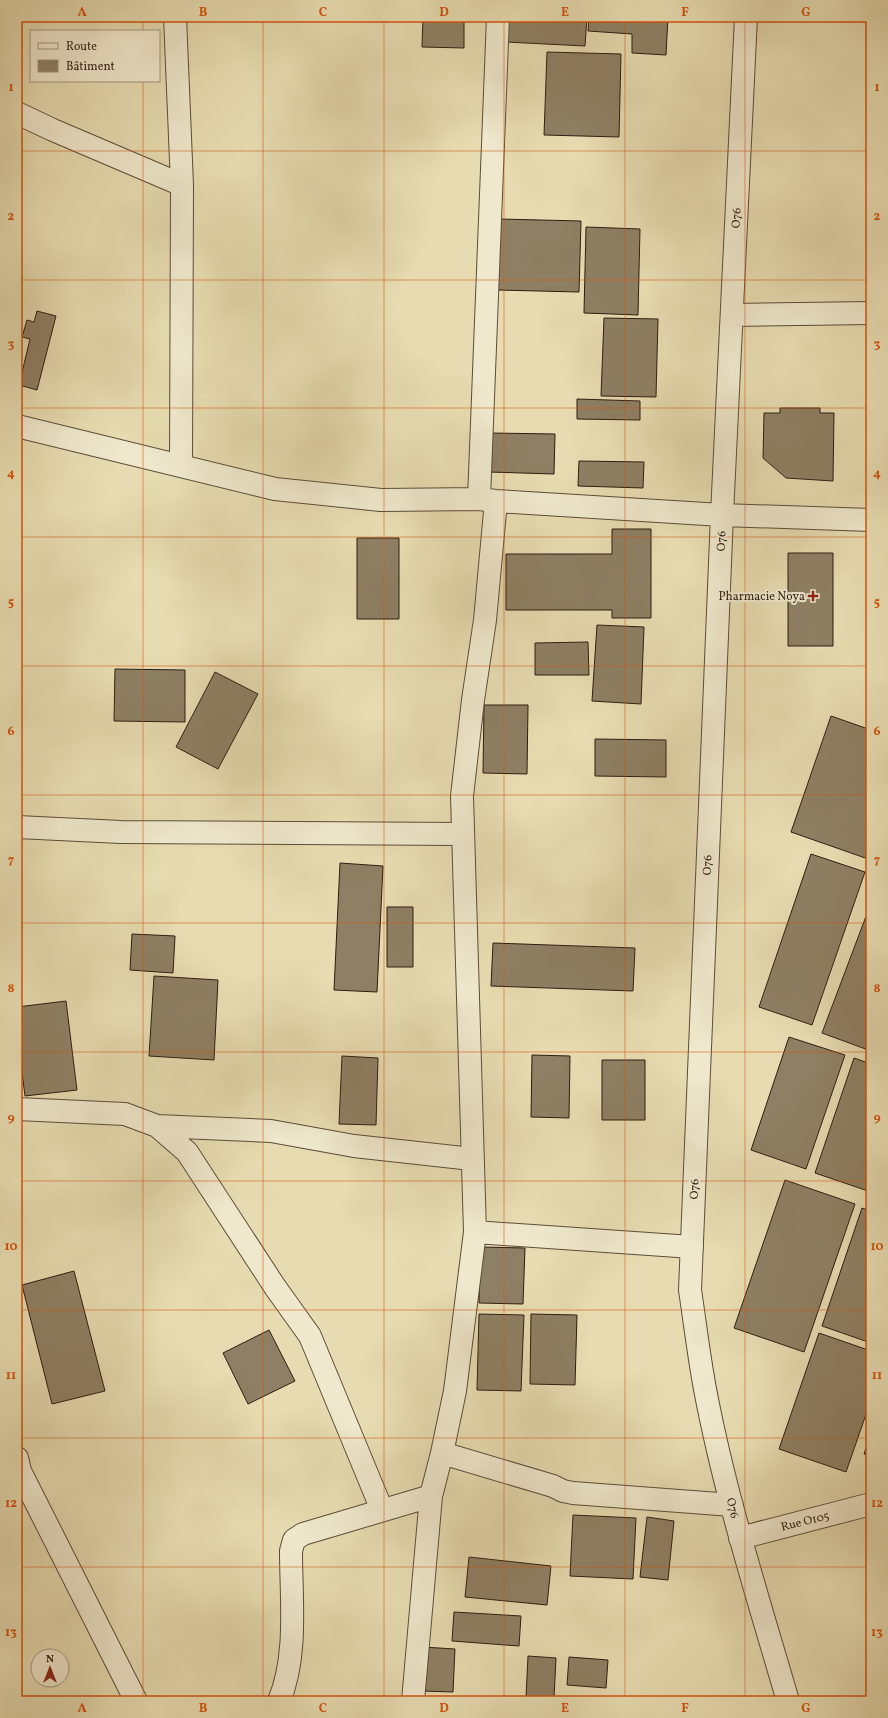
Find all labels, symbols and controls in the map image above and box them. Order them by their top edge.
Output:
text: A [77,4,87,22]
text: B [199,4,208,22]
text: C [319,4,327,22]
text: D [439,4,449,22]
text: E [561,4,569,22]
text: F [681,4,689,22]
text: G [801,4,811,22]
legend [30,30,160,82]
text: Route [66,39,97,55]
text: Bâtiment [66,59,115,75]
text: 1 [8,79,14,97]
text: 1 [874,79,880,97]
street label: O76 [728,207,746,229]
text: 2 [8,208,15,226]
text: 2 [874,208,881,226]
text: 3 [8,336,15,354]
text: 3 [874,336,881,354]
text: 4 [7,465,15,483]
text: 4 [873,465,881,483]
street label: O76 [714,530,730,552]
place label: Pharmacie Noya [719,589,805,605]
marker: Pharmacie Noya [808,591,818,601]
text: 5 [8,594,14,612]
text: 5 [874,594,880,612]
text: 6 [7,723,15,741]
text: 6 [873,723,881,741]
text: 7 [8,852,14,870]
text: 7 [874,852,880,870]
street label: O76 [700,854,716,876]
text: 8 [7,980,15,998]
text: 8 [873,980,881,998]
text: 9 [7,1109,15,1127]
text: 9 [873,1109,881,1127]
street label: O76 [687,1178,703,1200]
text: 10 [4,1238,18,1256]
text: 10 [870,1238,884,1256]
text: 11 [6,1367,16,1385]
text: 11 [872,1367,882,1385]
text: 12 [5,1495,17,1513]
text: 12 [871,1495,883,1513]
street label: O76 [722,1496,742,1520]
street label: Rue O105 [779,1508,831,1536]
text: 13 [5,1624,17,1642]
text: 13 [871,1624,883,1642]
north arrow [30,1648,70,1688]
text: N [46,1652,54,1667]
text: A [77,1700,87,1718]
text: B [199,1700,208,1718]
text: C [319,1700,327,1718]
text: D [439,1700,449,1718]
text: E [561,1700,569,1718]
text: F [681,1700,689,1718]
text: G [801,1700,811,1718]

